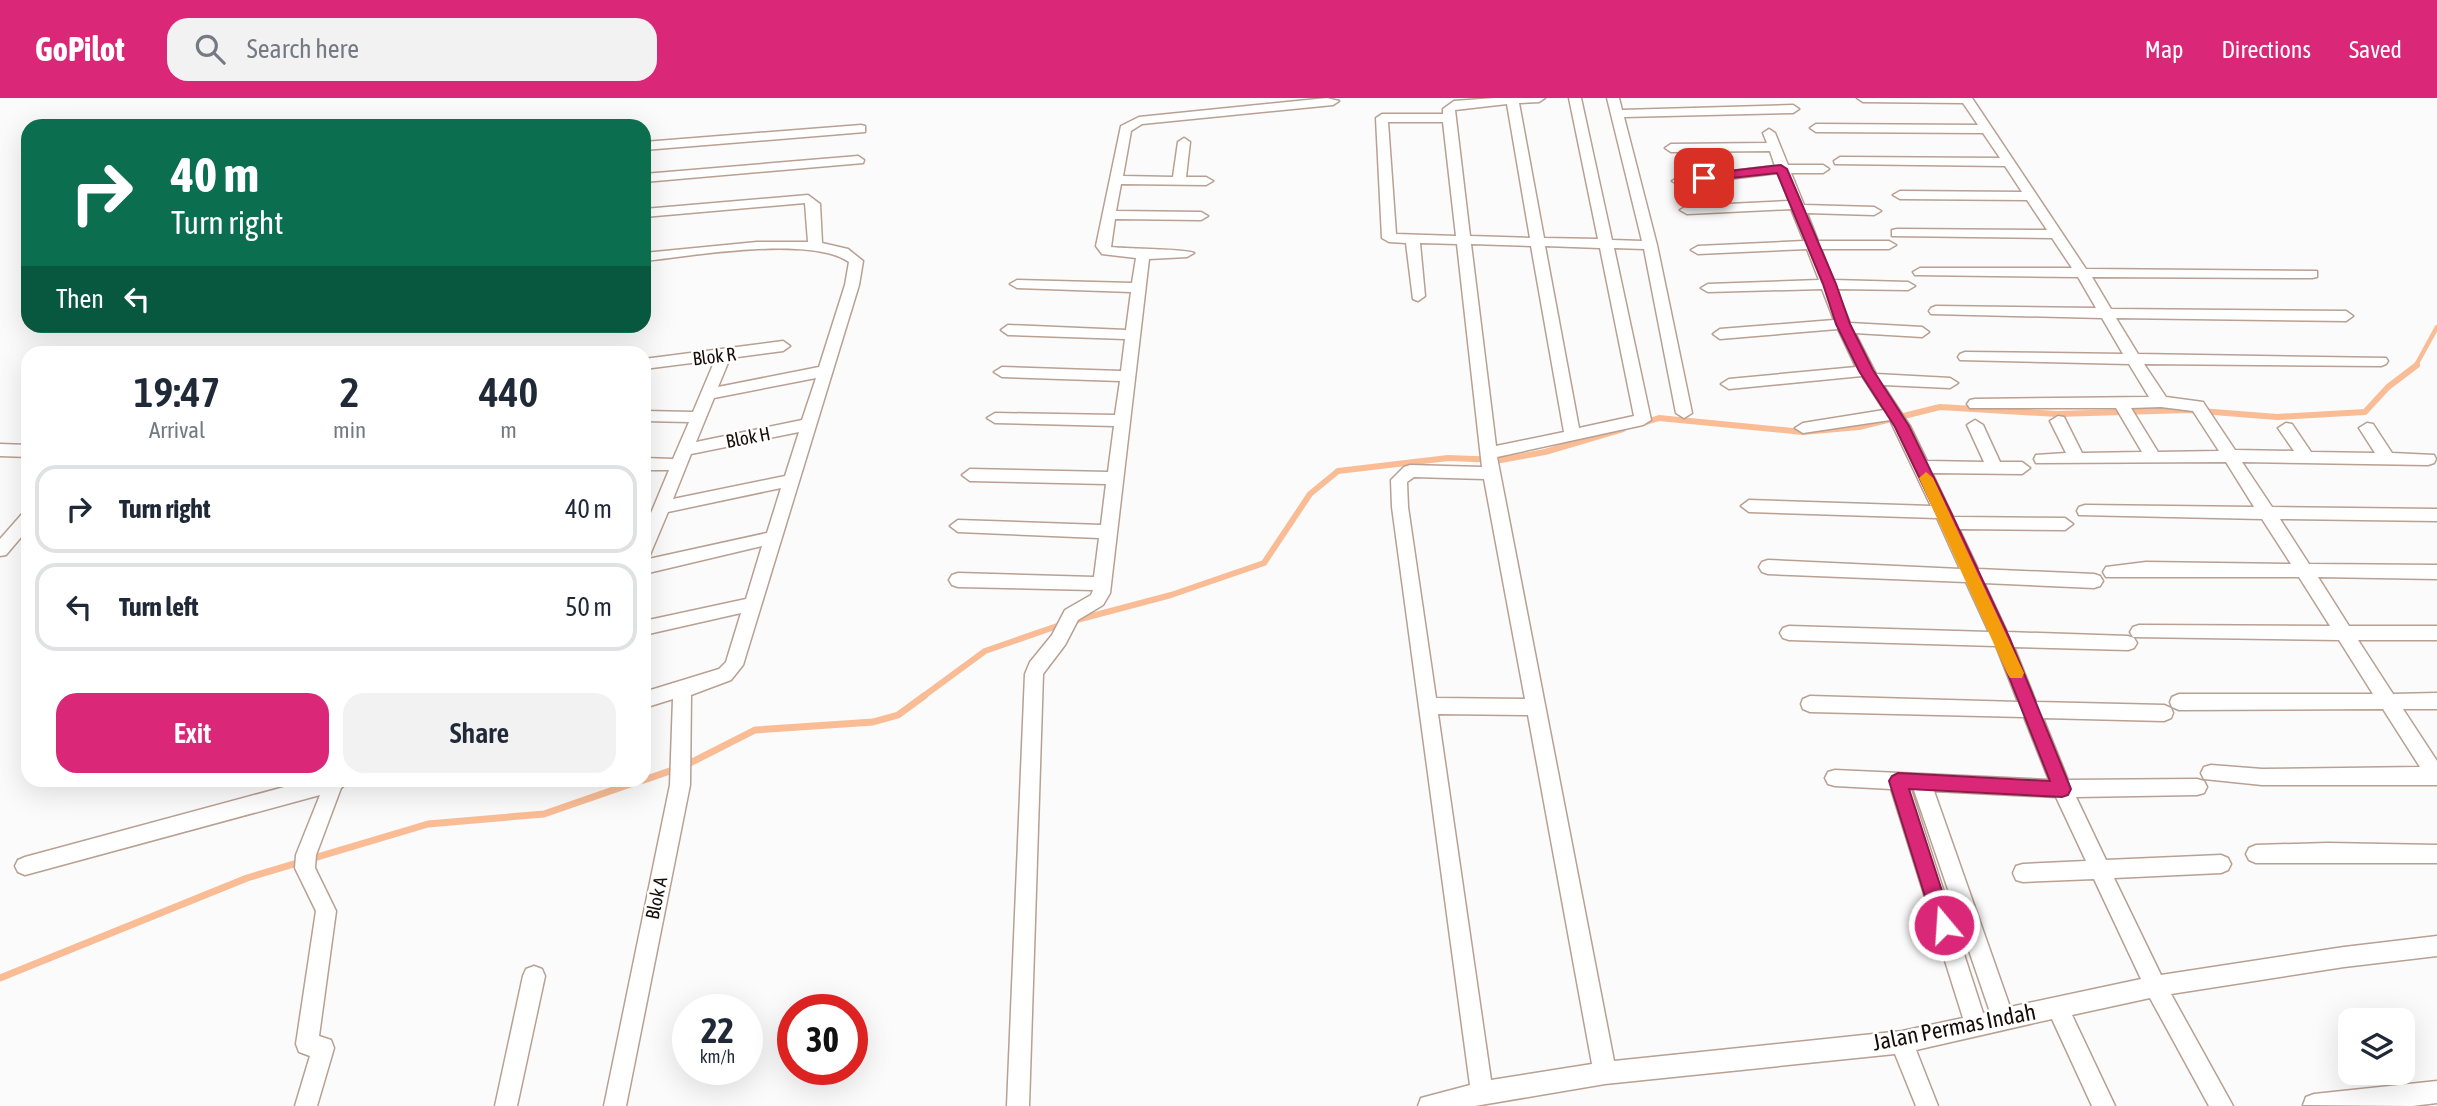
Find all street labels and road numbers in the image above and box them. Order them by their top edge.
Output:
street label: Blok R [691,342,737,370]
street label: Blok H [724,422,772,452]
street label: Blok A [641,874,671,921]
street label: Jalan Permas Indah [1870,998,2038,1056]

